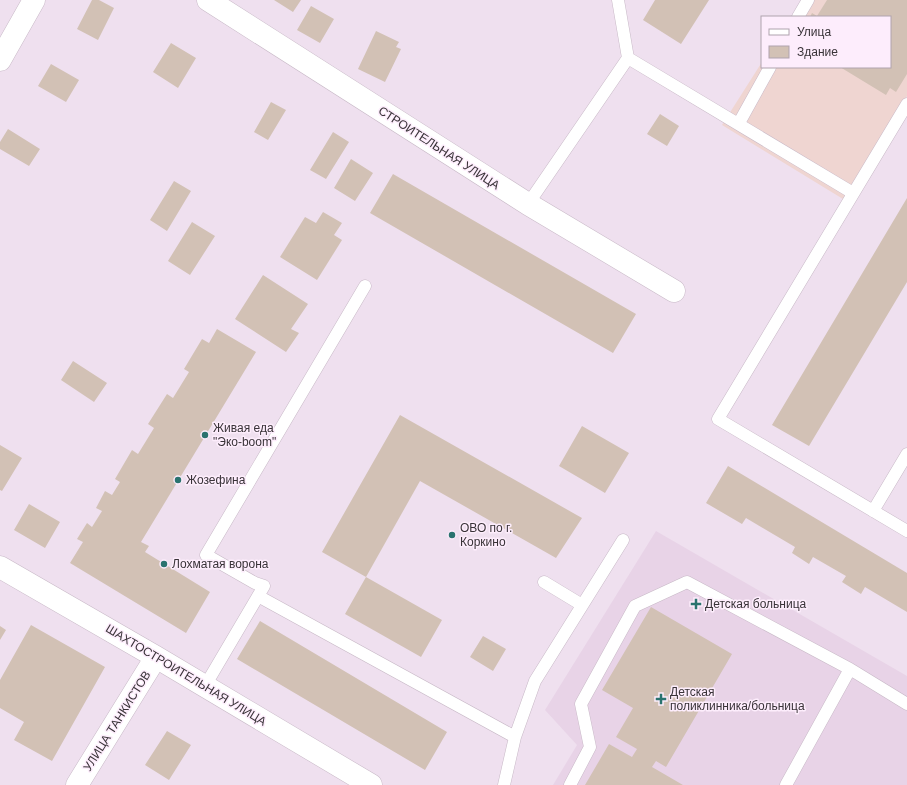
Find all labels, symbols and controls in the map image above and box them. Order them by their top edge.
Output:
legend [761,16,891,68]
text: Улица [797,25,831,39]
text: Здание [797,45,838,59]
street label: СТРОИТЕЛЬНАЯ УЛИЦА [376,104,502,192]
place label: Живая еда "Эко-boom" [213,421,276,449]
marker: Живая еда "Эко-boom" [200,430,210,440]
place label: Жозефина [186,473,246,487]
marker: Жозефина [173,475,183,485]
place label: ОВО по г. Коркино [460,521,512,549]
marker: ОВО по г. Коркино [447,530,457,540]
place label: Лохматая ворона [172,557,269,571]
marker: Лохматая ворона [159,559,169,569]
place label: Детская больница [705,597,807,611]
marker: Детская больница [690,598,702,610]
street label: ШАХТОСТРОИТЕЛЬНАЯ УЛИЦА [103,621,269,729]
street label: УЛИЦА ТАНКИСТОВ [80,668,154,774]
place label: Детская поликлинника/больница [670,685,805,713]
marker: Детская поликлинника/больница [655,693,667,705]

